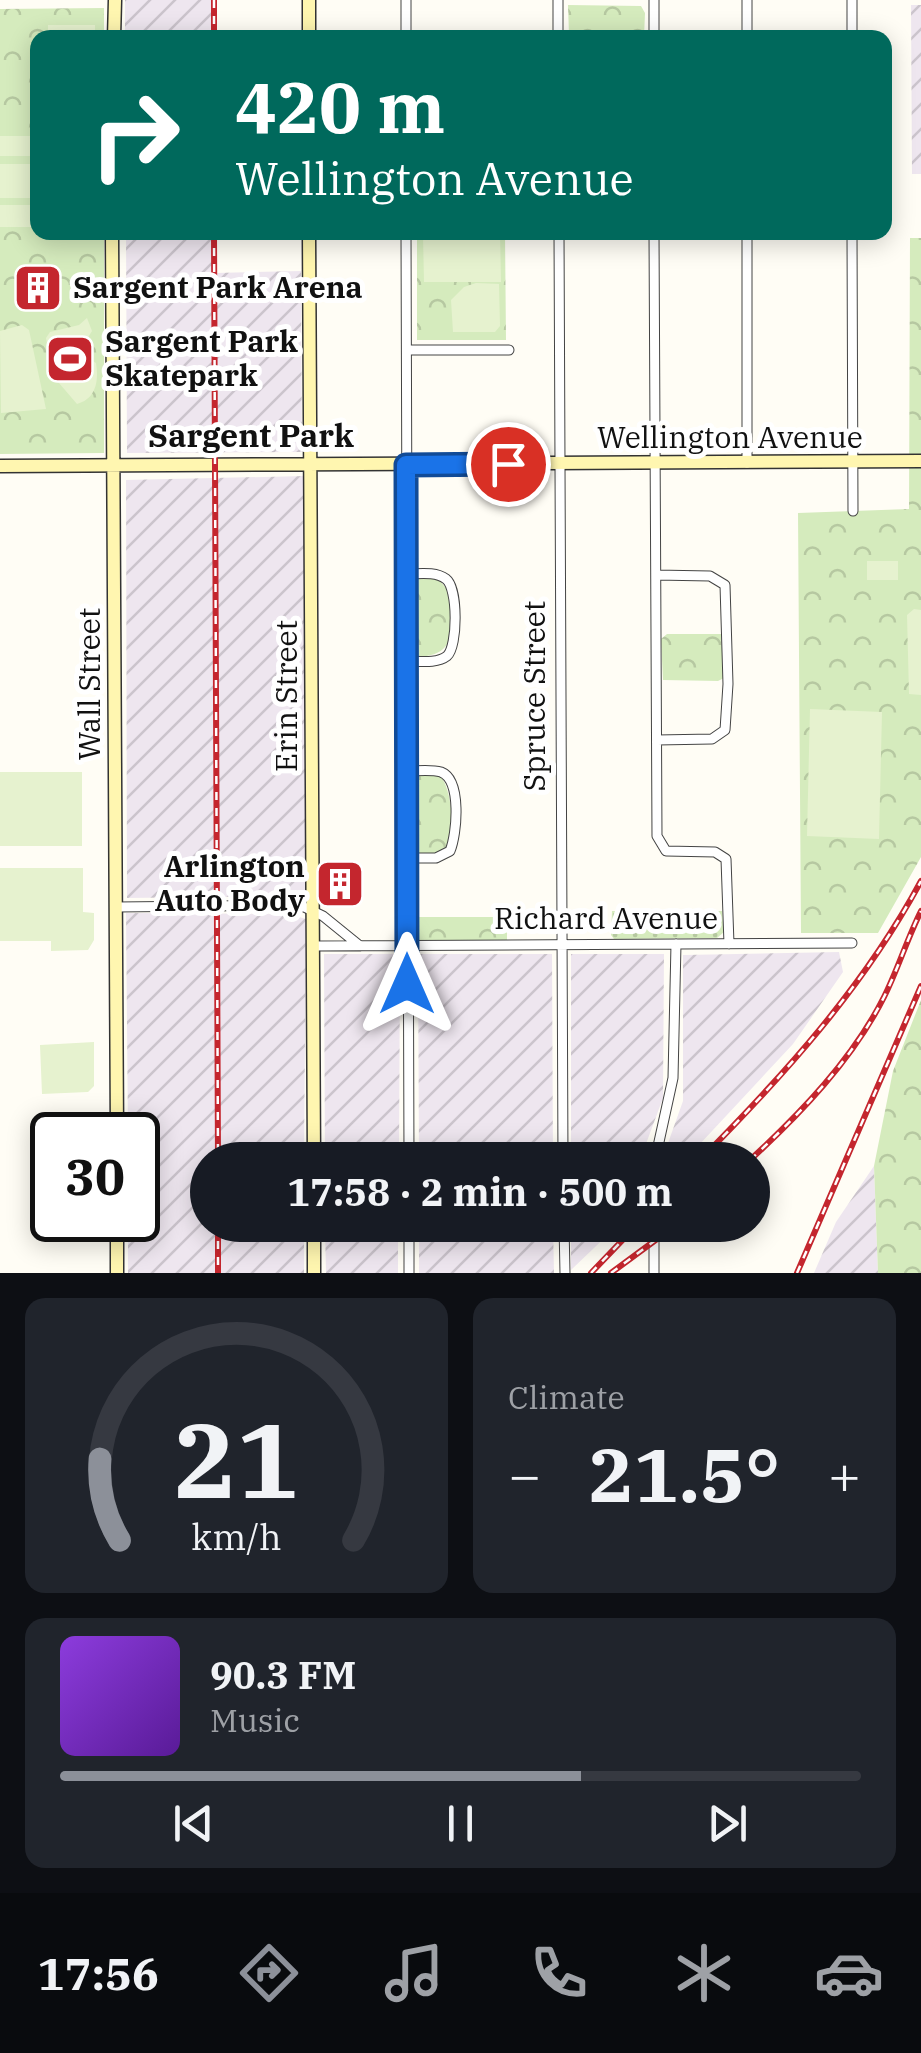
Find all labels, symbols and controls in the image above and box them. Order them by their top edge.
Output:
text: 420 m [235,61,445,152]
icon: right [70,70,200,200]
text: Wellington Avenue [235,149,634,207]
building icon: Sargent Park Arena [12,262,64,314]
place label: Sargent Park Arena [73,267,363,306]
place label: Sargent Park Skatepark [105,321,298,394]
sports icon: Sargent Park Skatepark [44,333,96,385]
district label: Sargent Park [148,414,354,456]
street label: Wellington Avenue [597,417,863,456]
pin [466,422,551,507]
icon: arrive [481,437,536,492]
street label: Spruce Street [514,601,553,791]
street label: Wall Street [69,608,108,760]
street label: Erin Street [266,620,305,772]
place label: Arlington Auto Body [155,846,305,919]
building icon: Arlington Auto Body [314,858,366,910]
street label: Richard Avenue [494,898,718,937]
position arrow [355,932,459,1036]
speed limit sign: 30 [30,1112,160,1242]
text: 17:58 · 2 min · 500 m [287,1167,673,1216]
text: Climate [508,1376,625,1418]
text: 21 [174,1391,299,1527]
text: 21.5° [589,1425,780,1523]
text: − [508,1439,541,1510]
text: + [828,1439,861,1510]
text: km/h [191,1513,282,1560]
text: 90.3 FM [210,1650,356,1699]
text: Music [210,1699,300,1741]
icon: previous [166,1796,221,1851]
icon: pause [433,1796,488,1851]
icon: next [700,1796,755,1851]
icon: directions [234,1938,304,2008]
icon: music [379,1938,449,2008]
icon: phone [524,1938,594,2008]
icon: climate [669,1938,739,2008]
icon: car [814,1938,884,2008]
text: 17:56 [37,1944,159,2002]

